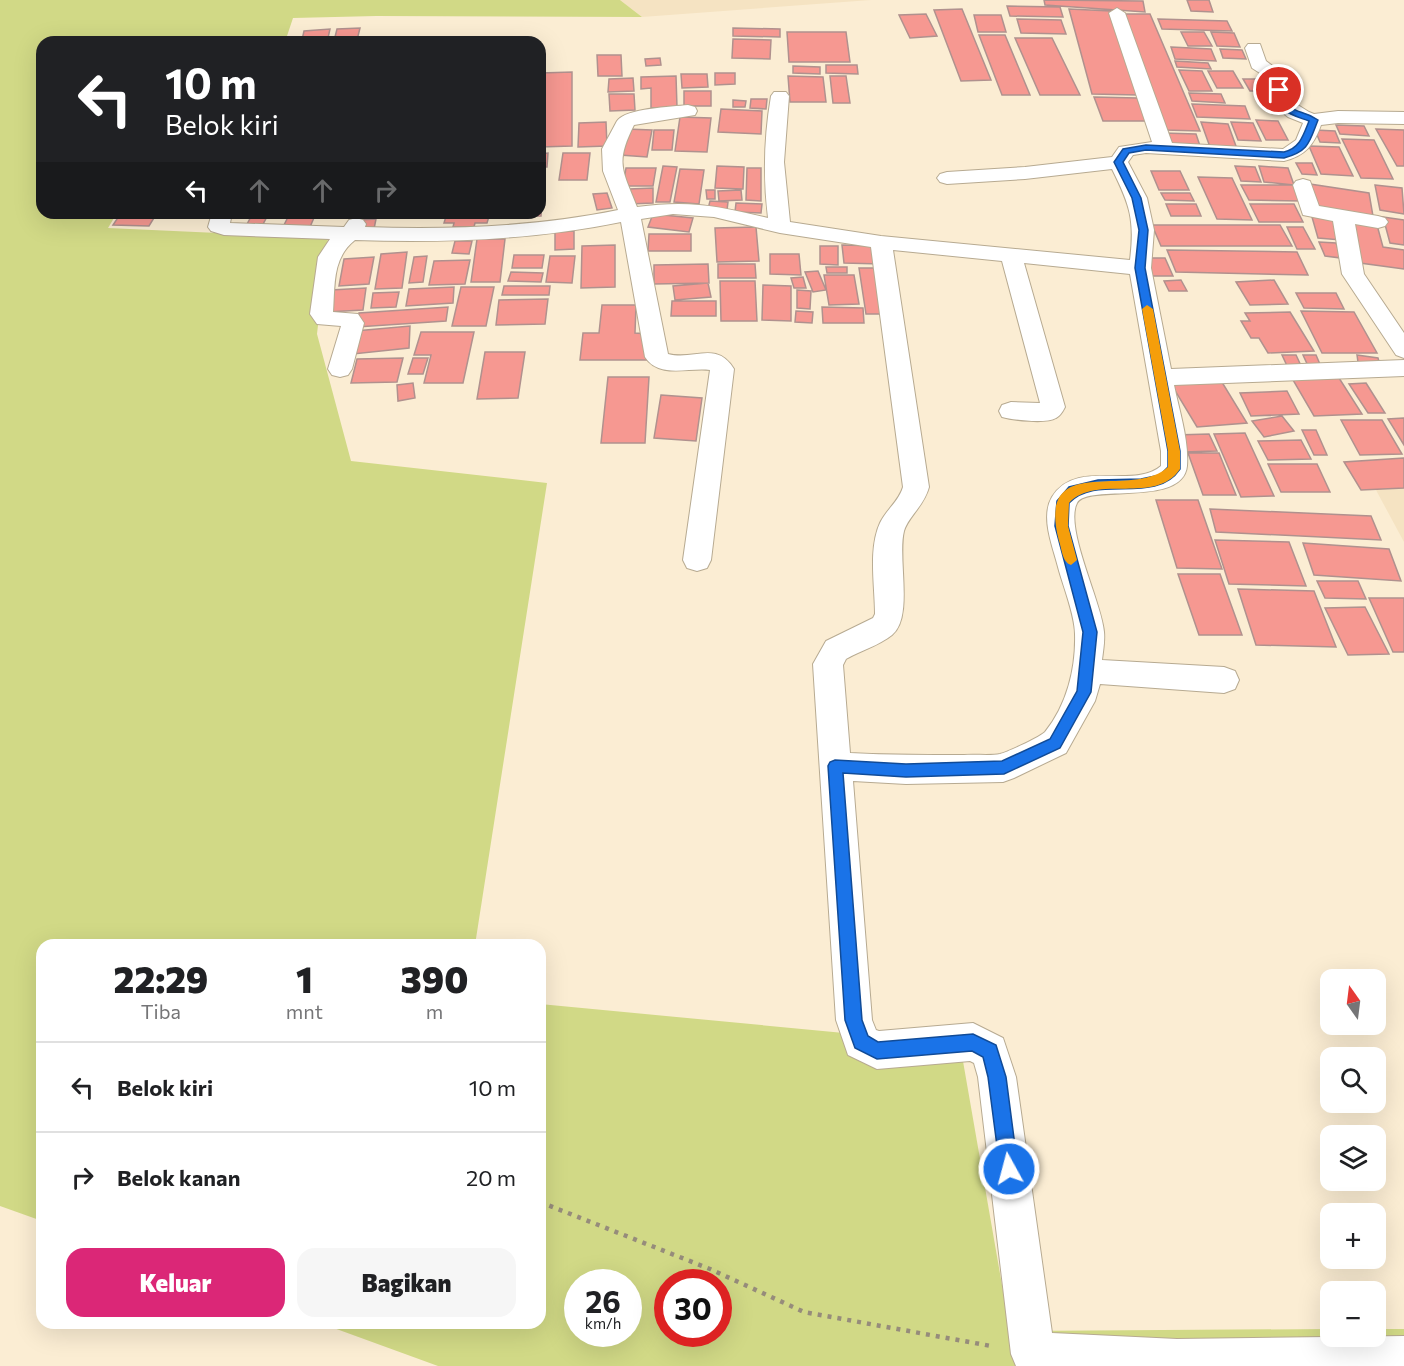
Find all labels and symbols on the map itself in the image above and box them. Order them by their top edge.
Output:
pin [1253,64,1304,115]
north arrow [1320,969,1386,1035]
position arrow [977,1137,1041,1201]
speed limit sign: 30 [654,1269,732,1347]

